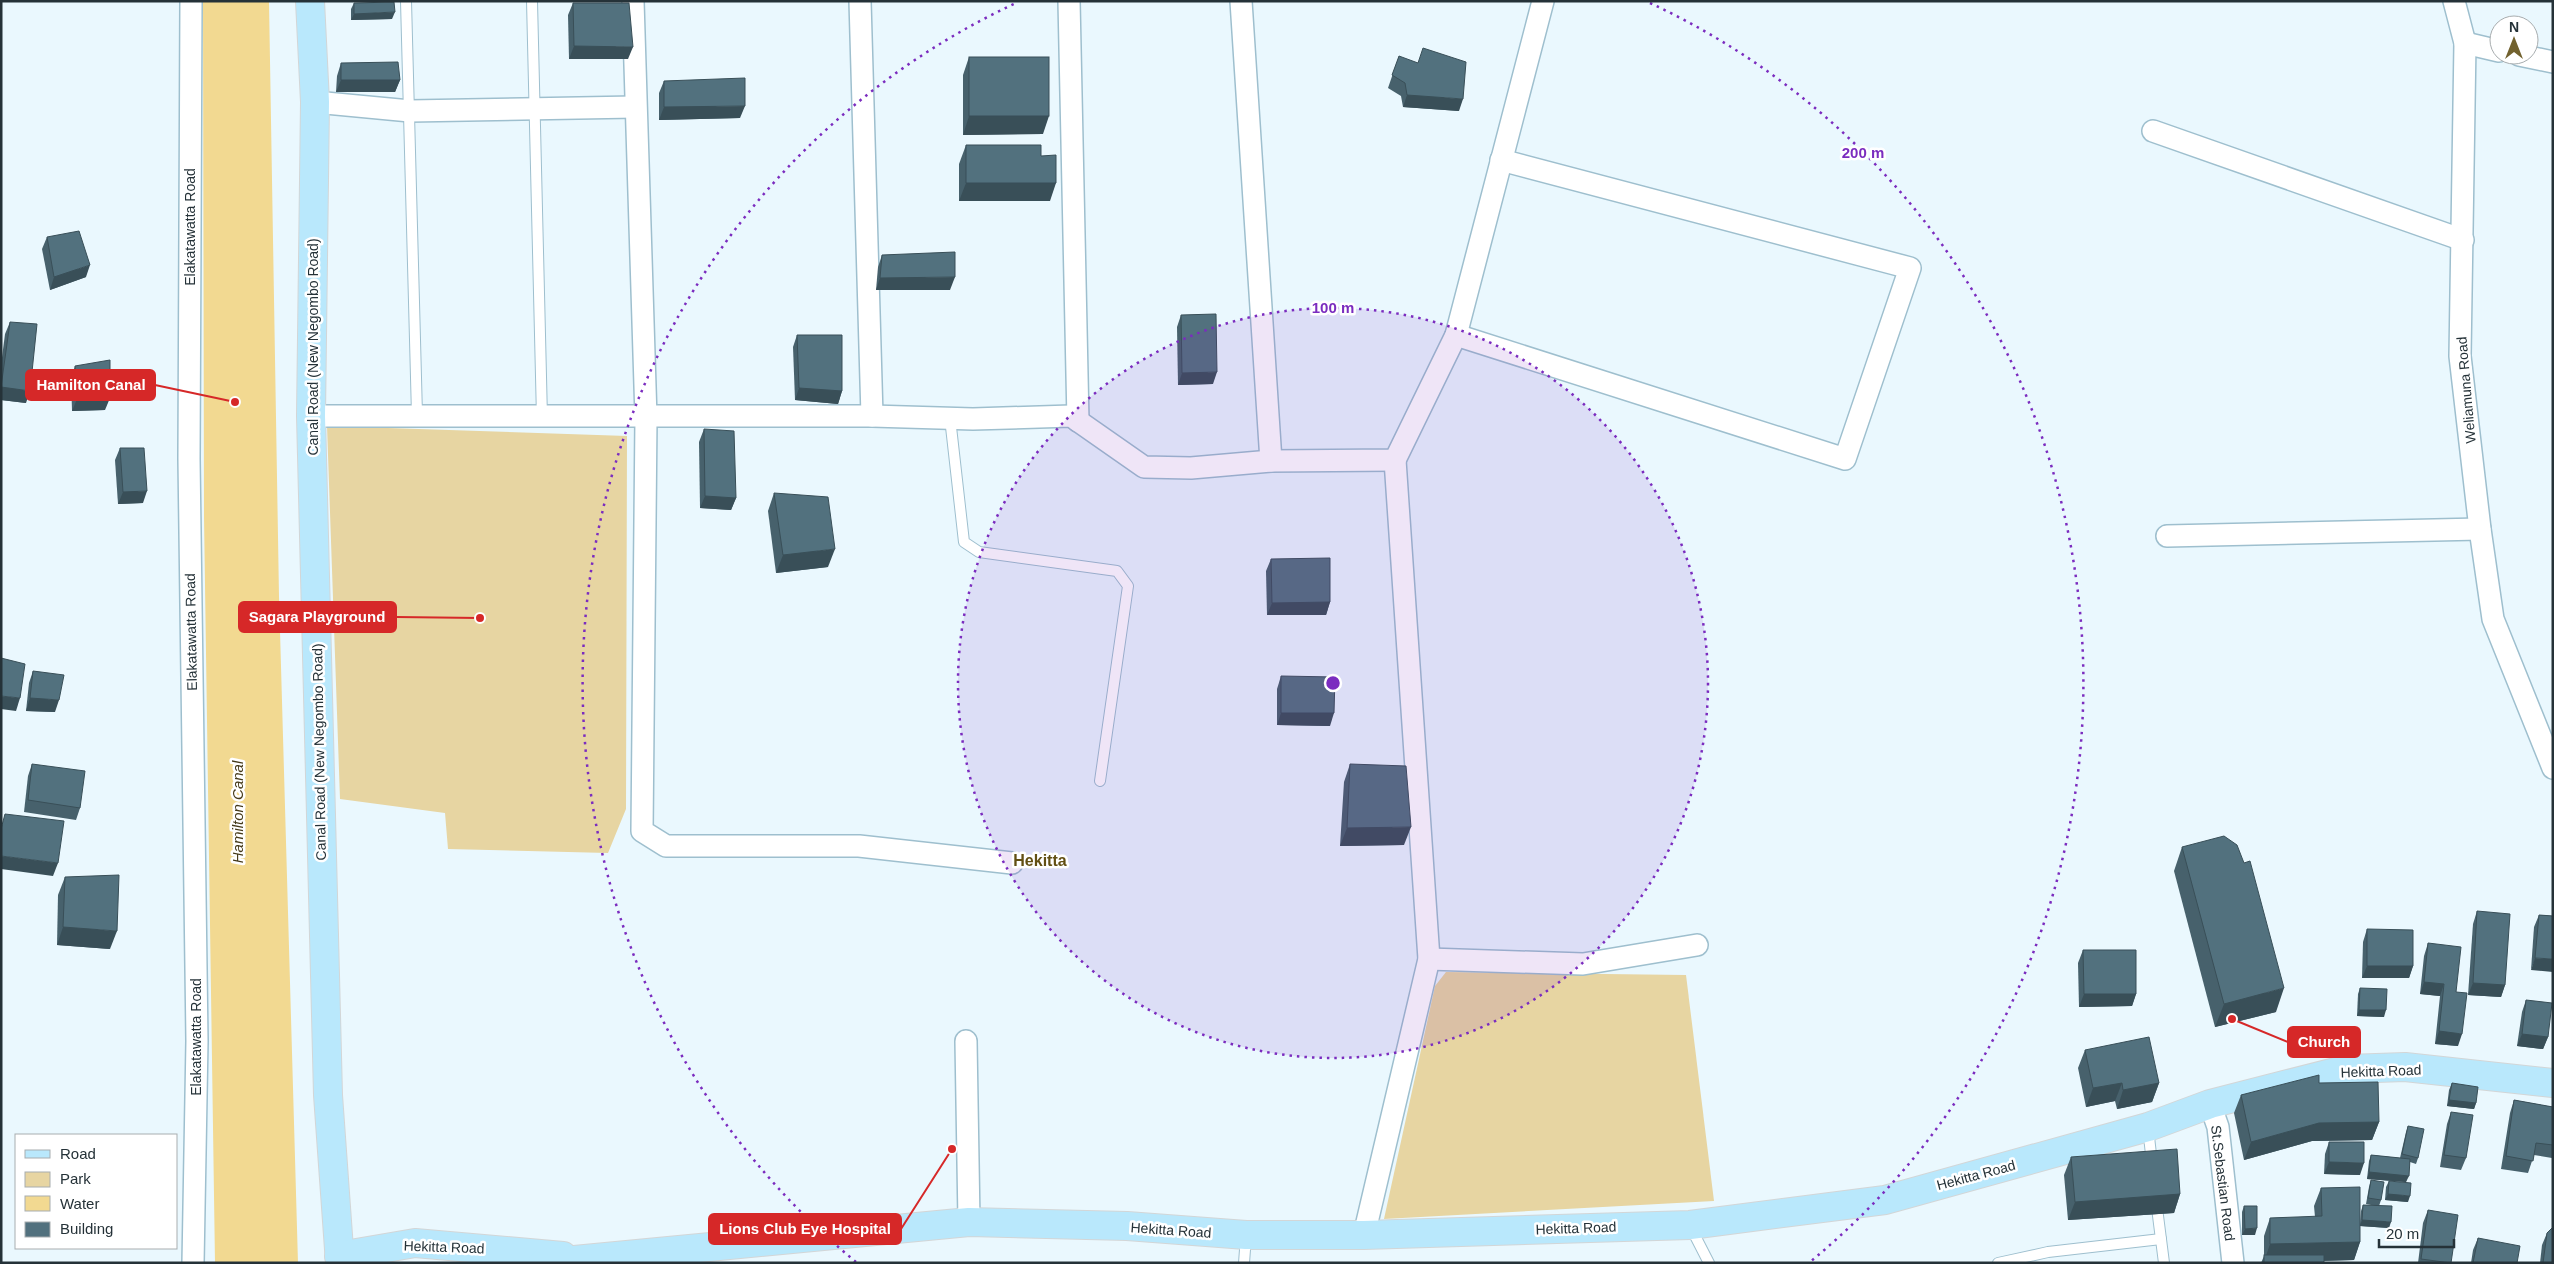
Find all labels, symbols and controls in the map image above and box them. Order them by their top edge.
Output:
north arrow [2489,15,2539,65]
text: N [2509,19,2519,35]
text: 200 m [1842,144,1884,161]
street label: Elakatawatta Road [182,168,198,286]
street label: Canal Road (New Negombo Road) [305,238,321,456]
text: 100 m [1312,299,1354,316]
street label: Weliamuna Road [2453,336,2479,444]
callout: Hamilton Canal [26,370,155,400]
text: Hamilton Canal [36,376,146,393]
street label: Elakatawatta Road [182,573,200,691]
callout: Sagara Playground [239,602,396,632]
text: Sagara Playground [249,608,385,625]
street label: Canal Road (New Negombo Road) [309,643,329,861]
centre of rings [1324,674,1342,692]
water label: Hamilton Canal [229,760,246,863]
district label: Hekitta [1013,852,1067,869]
street label: Elakatawatta Road [188,978,204,1096]
callout: Church [2288,1027,2360,1057]
text: Church [2298,1033,2350,1050]
street label: Hekitta Road [2340,1062,2422,1080]
street label: St.Sebastian Road [2208,1124,2238,1242]
legend [15,1134,178,1249]
text: Road [60,1145,96,1162]
street label: Hekitta Road [1935,1157,2017,1193]
text: Park [60,1170,91,1187]
text: Water [60,1195,99,1212]
callout: Lions Club Eye Hospital [709,1214,901,1244]
scale bar [2379,1216,2454,1248]
street label: Hekitta Road [1130,1219,1212,1241]
street label: Hekitta Road [1535,1219,1617,1237]
text: Building [60,1220,113,1237]
text: Lions Club Eye Hospital [719,1220,891,1237]
text: 20 m [2386,1225,2419,1242]
street label: Hekitta Road [403,1238,485,1256]

